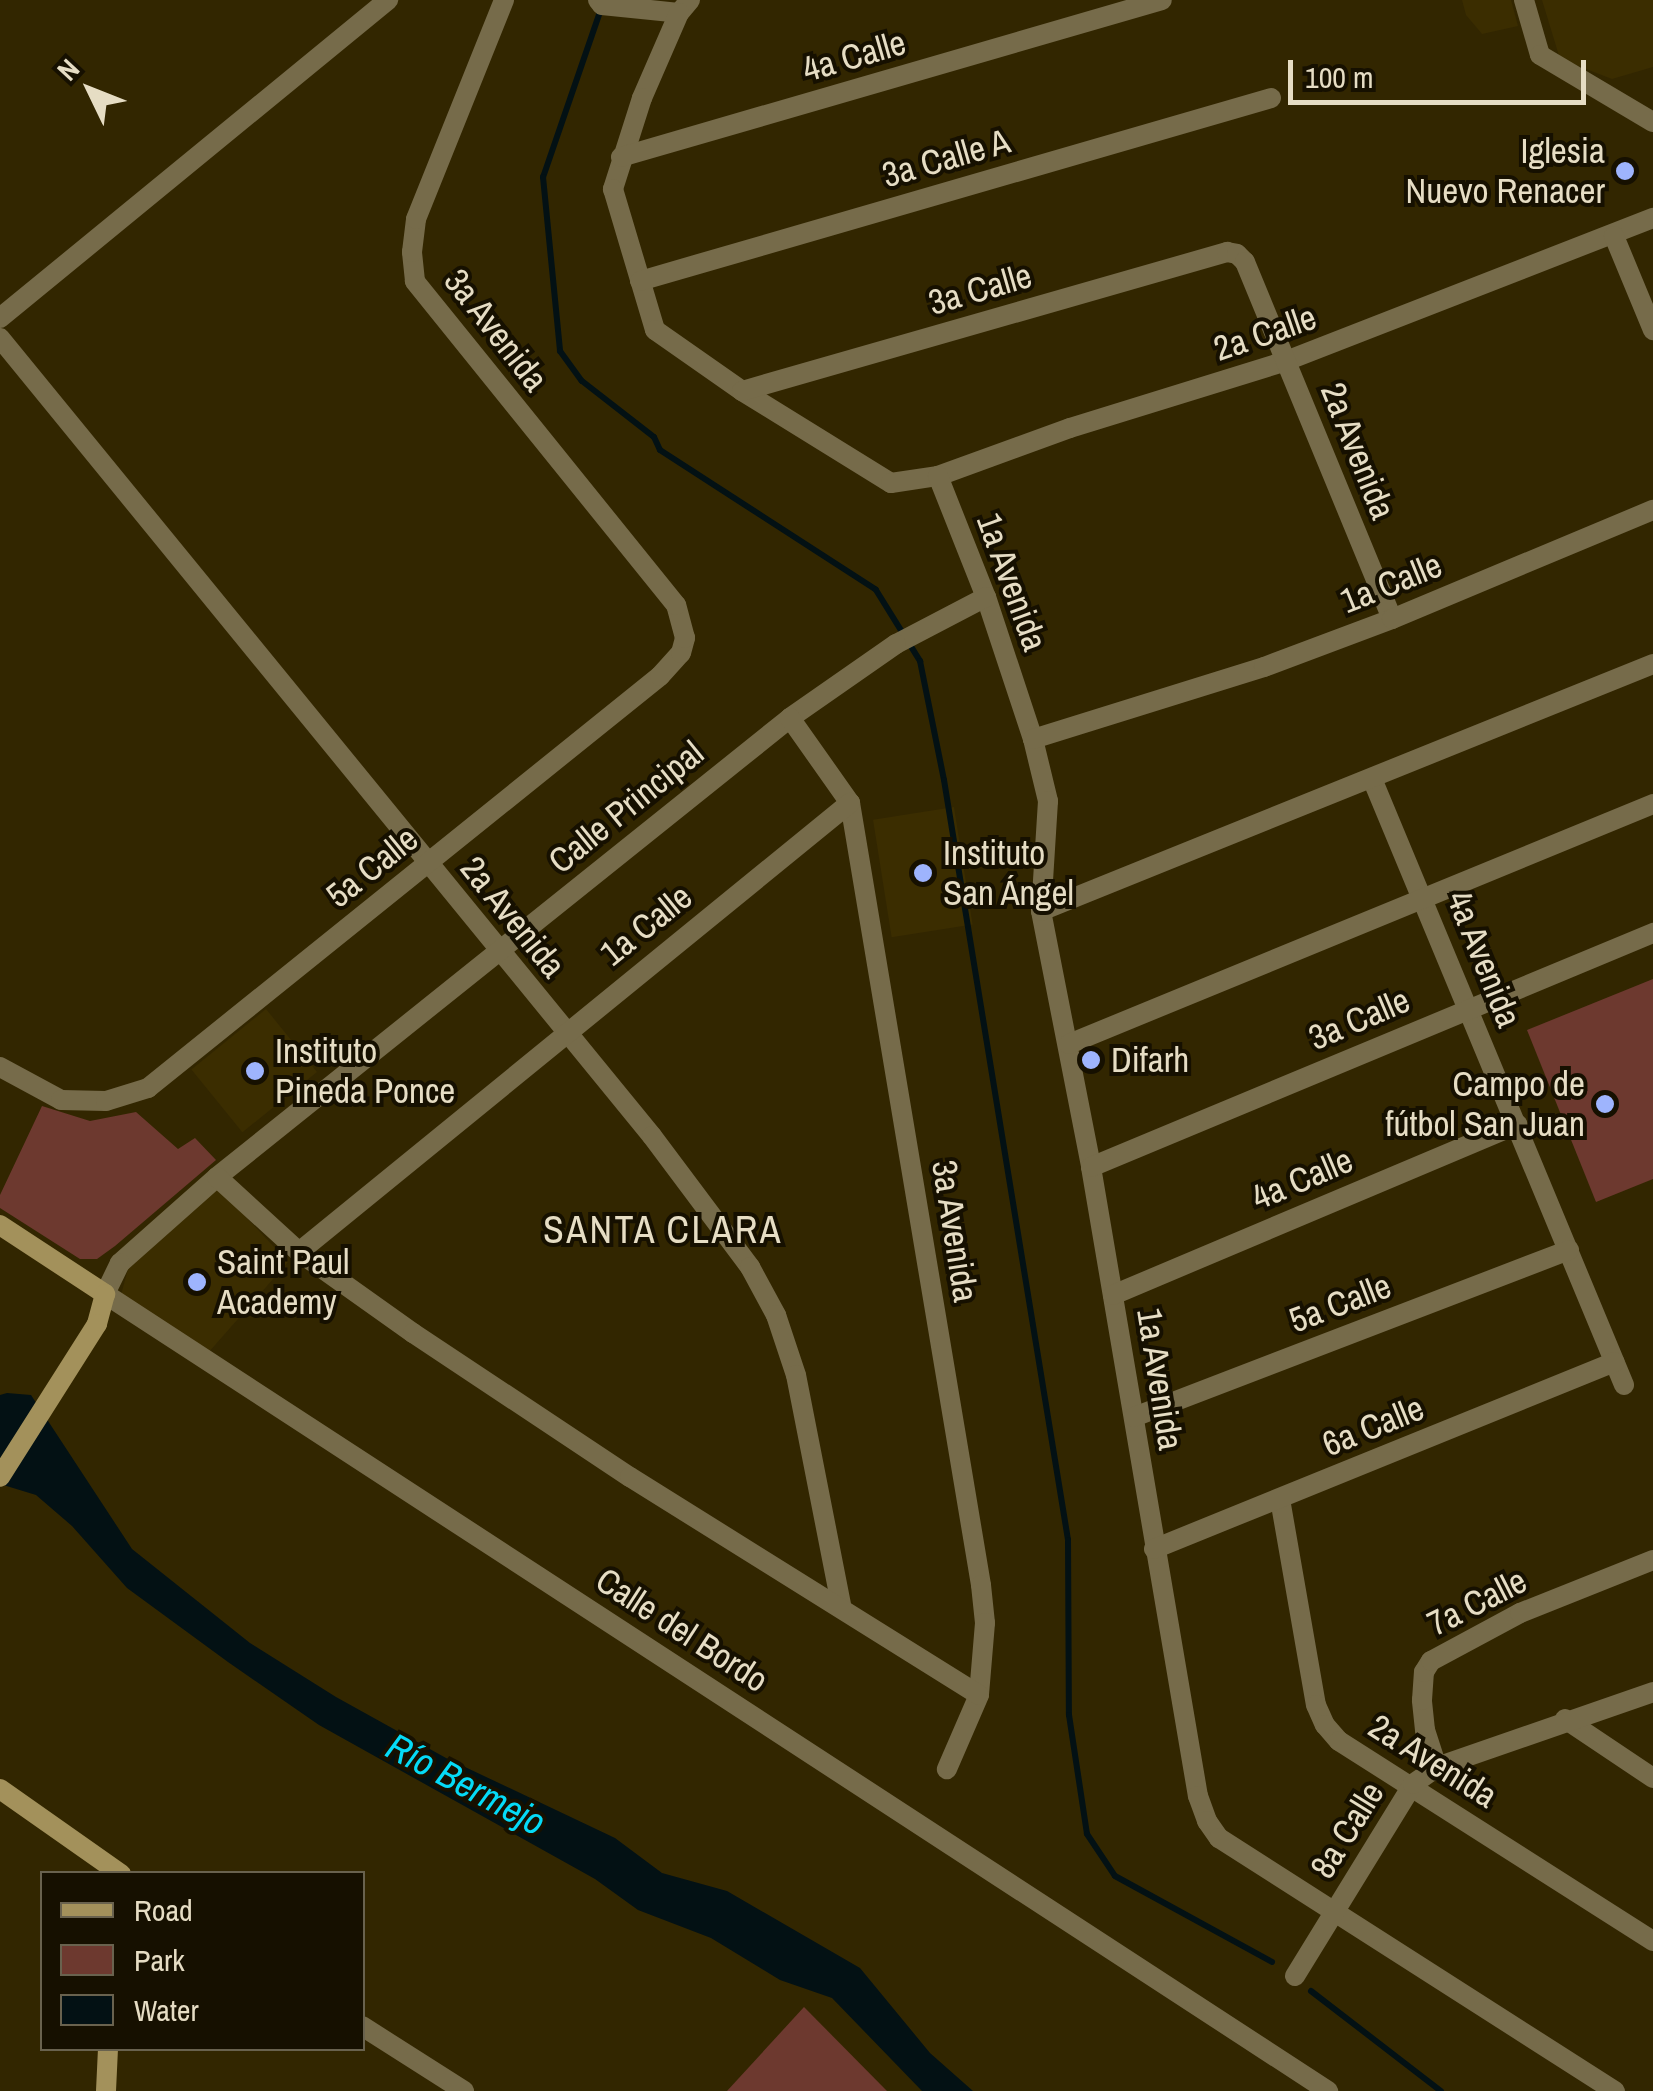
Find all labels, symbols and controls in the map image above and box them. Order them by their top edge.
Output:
street label: 4a Calle [798,21,910,91]
north arrow [40,40,140,140]
scale bar [1293,40,1590,102]
text: N [49,51,88,89]
text: 100 m [1305,57,1373,97]
street label: 3a Calle A [877,120,1015,196]
place label: Iglesia Nuevo Renacer [1406,130,1605,212]
marker: Iglesia Nuevo Renacer [1614,160,1636,182]
street label: 3a Calle [924,254,1036,324]
street label: 3a Avenida [435,260,557,400]
street label: 2a Calle [1208,296,1322,370]
street label: 2a Avenida [1311,376,1405,526]
street label: 1a Avenida [968,507,1056,657]
street label: 1a Calle [1334,544,1448,622]
street label: Calle Principal [540,732,712,882]
street label: 5a Calle [318,818,426,916]
place label: Instituto San Ángel [943,832,1075,914]
street label: 2a Avenida [451,848,575,986]
marker: Instituto San Ángel [912,862,934,884]
street label: 1a Calle [592,876,700,974]
street label: 4a Avenida [1437,884,1531,1034]
street label: 3a Calle [1302,979,1416,1059]
place label: Instituto Pineda Ponce [275,1030,455,1112]
place label: Difarh [1111,1039,1189,1081]
marker: Difarh [1080,1049,1102,1071]
marker: Instituto Pineda Ponce [244,1060,266,1082]
place label: Campo de fútbol San Juan [1386,1063,1585,1145]
marker: Campo de fútbol San Juan [1594,1093,1616,1115]
street label: 4a Calle [1245,1139,1359,1219]
street label: 3a Avenida [923,1156,987,1306]
district label: SANTA CLARA [542,1207,784,1253]
place label: Saint Paul Academy [217,1241,349,1323]
street label: 5a Calle [1283,1265,1397,1341]
marker: Saint Paul Academy [186,1271,208,1293]
street label: 1a Avenida [1128,1304,1192,1454]
street label: 6a Calle [1316,1387,1430,1465]
street label: Calle del Bordo [588,1559,776,1701]
street label: 7a Calle [1421,1559,1533,1645]
street label: 2a Avenida [1361,1705,1505,1817]
water label: Río Bermejo [379,1723,553,1845]
street label: 8a Calle [1301,1774,1393,1886]
legend [40,1871,365,2051]
text: Road [134,1890,193,1930]
text: Park [134,1940,185,1980]
text: Water [134,1990,199,2030]

